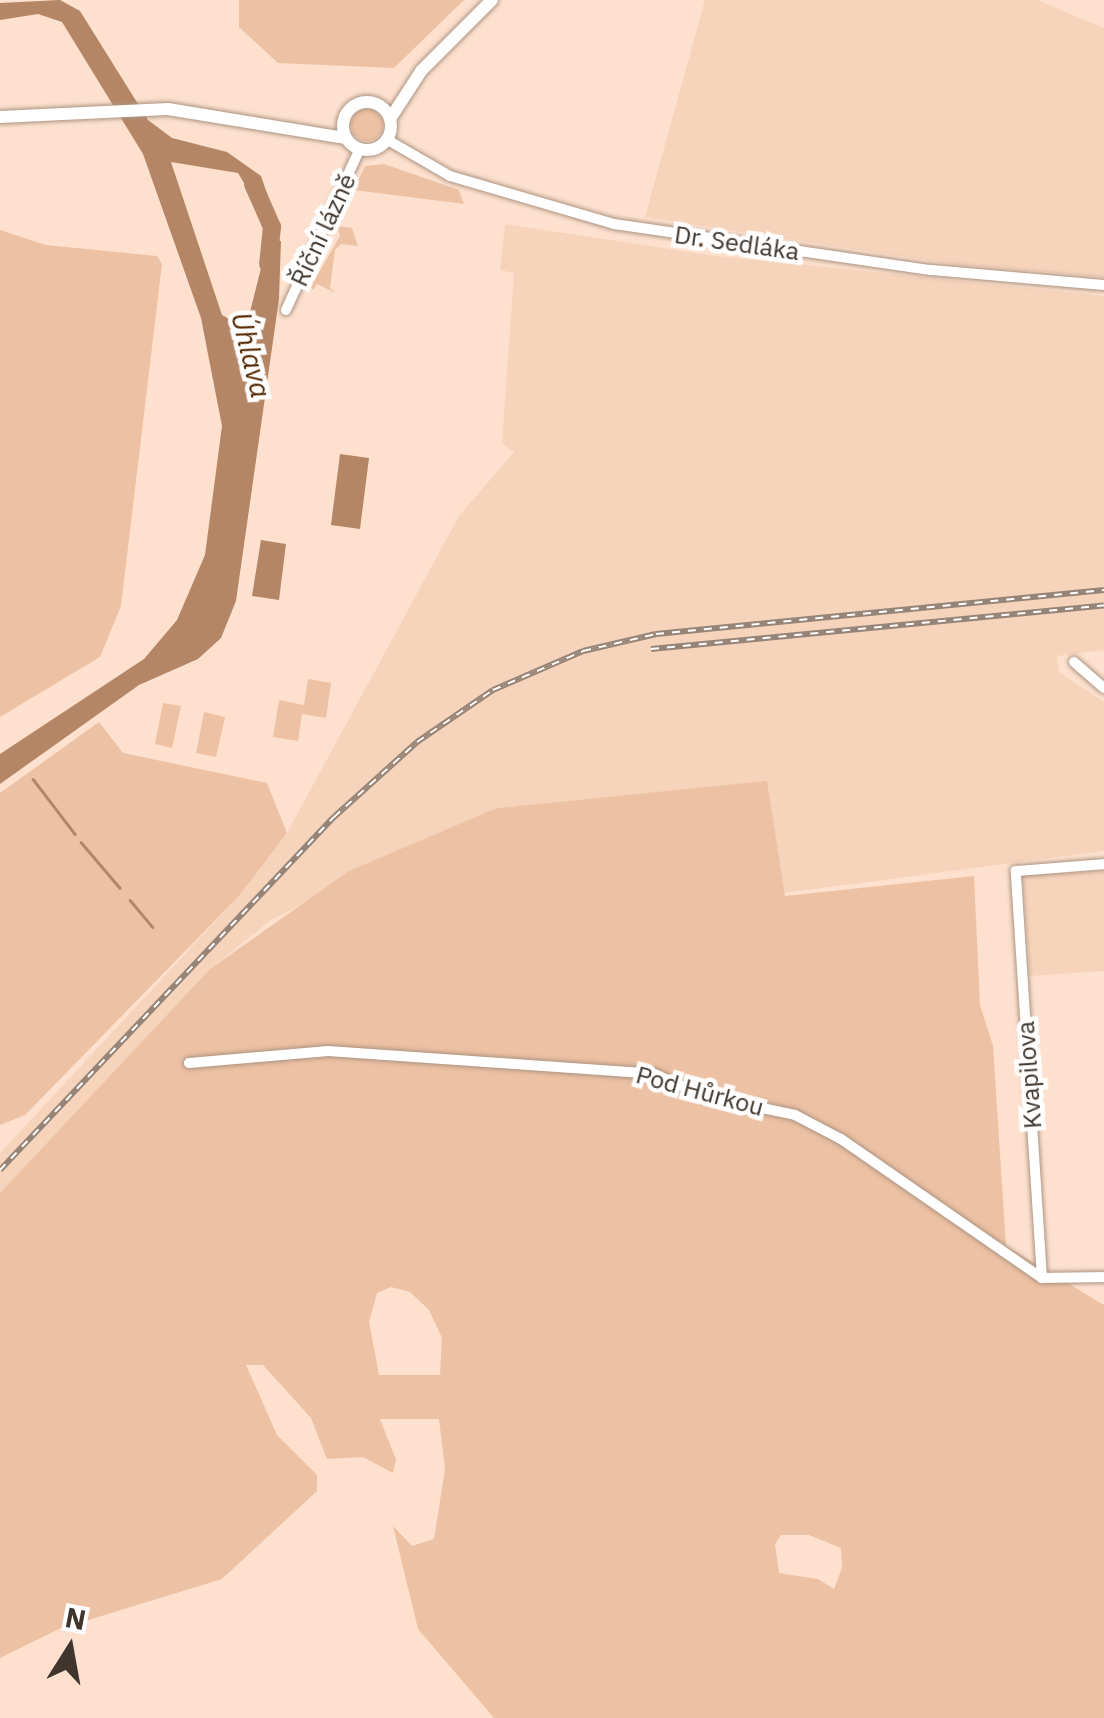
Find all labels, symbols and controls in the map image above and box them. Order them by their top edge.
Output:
street label: Říční lázně [284,169,362,291]
street label: Dr. Sedláka [673,219,801,267]
water label: Úhlava [224,309,278,401]
street label: Kvapilova [1010,1020,1048,1130]
street label: Pod Hůrkou [633,1060,767,1122]
north arrow [20,1598,120,1698]
text: N [62,1598,89,1638]

